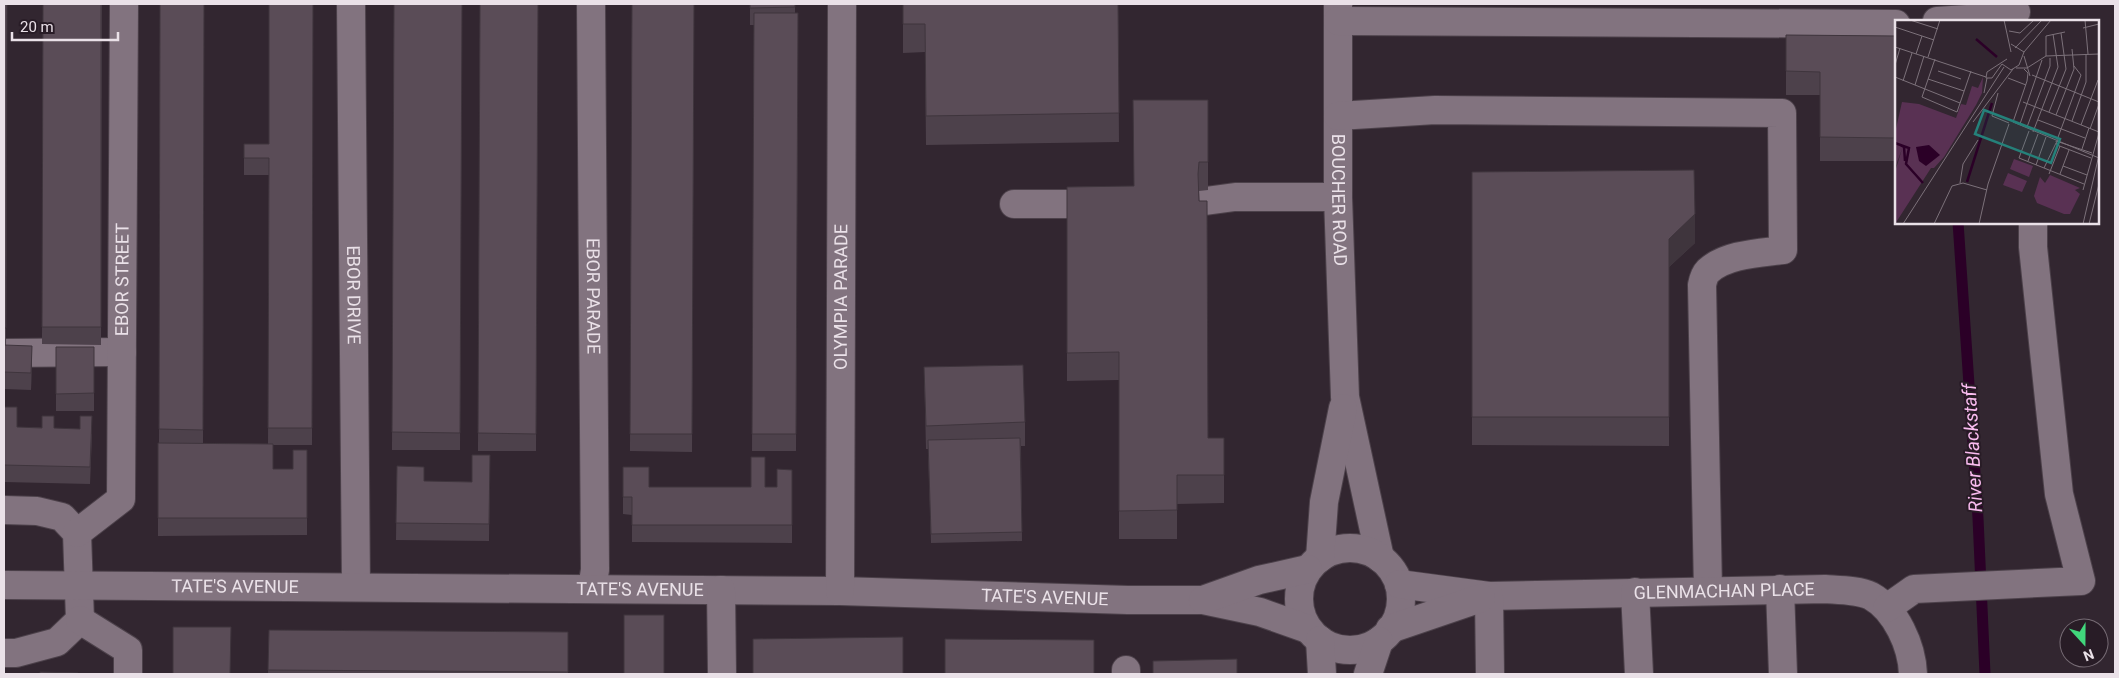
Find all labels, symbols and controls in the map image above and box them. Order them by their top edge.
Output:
scale bar [12,10,119,42]
text: 20 m [20,18,54,36]
inset map [1895,20,2099,224]
street label: BOUCHER ROAD [1328,134,1351,267]
street label: EBOR STREET [111,223,133,336]
street label: OLYMPIA PARADE [830,224,851,370]
street label: EBOR PARADE [583,238,604,354]
street label: EBOR DRIVE [343,245,365,345]
water label: River Blackstaff [1958,382,1987,513]
street label: TATE'S AVENUE [171,575,299,597]
street label: TATE'S AVENUE [576,578,704,600]
street label: GLENMACHAN PLACE [1633,578,1815,603]
street label: TATE'S AVENUE [981,584,1109,609]
north arrow [2059,618,2109,668]
text: N [2081,646,2096,664]

